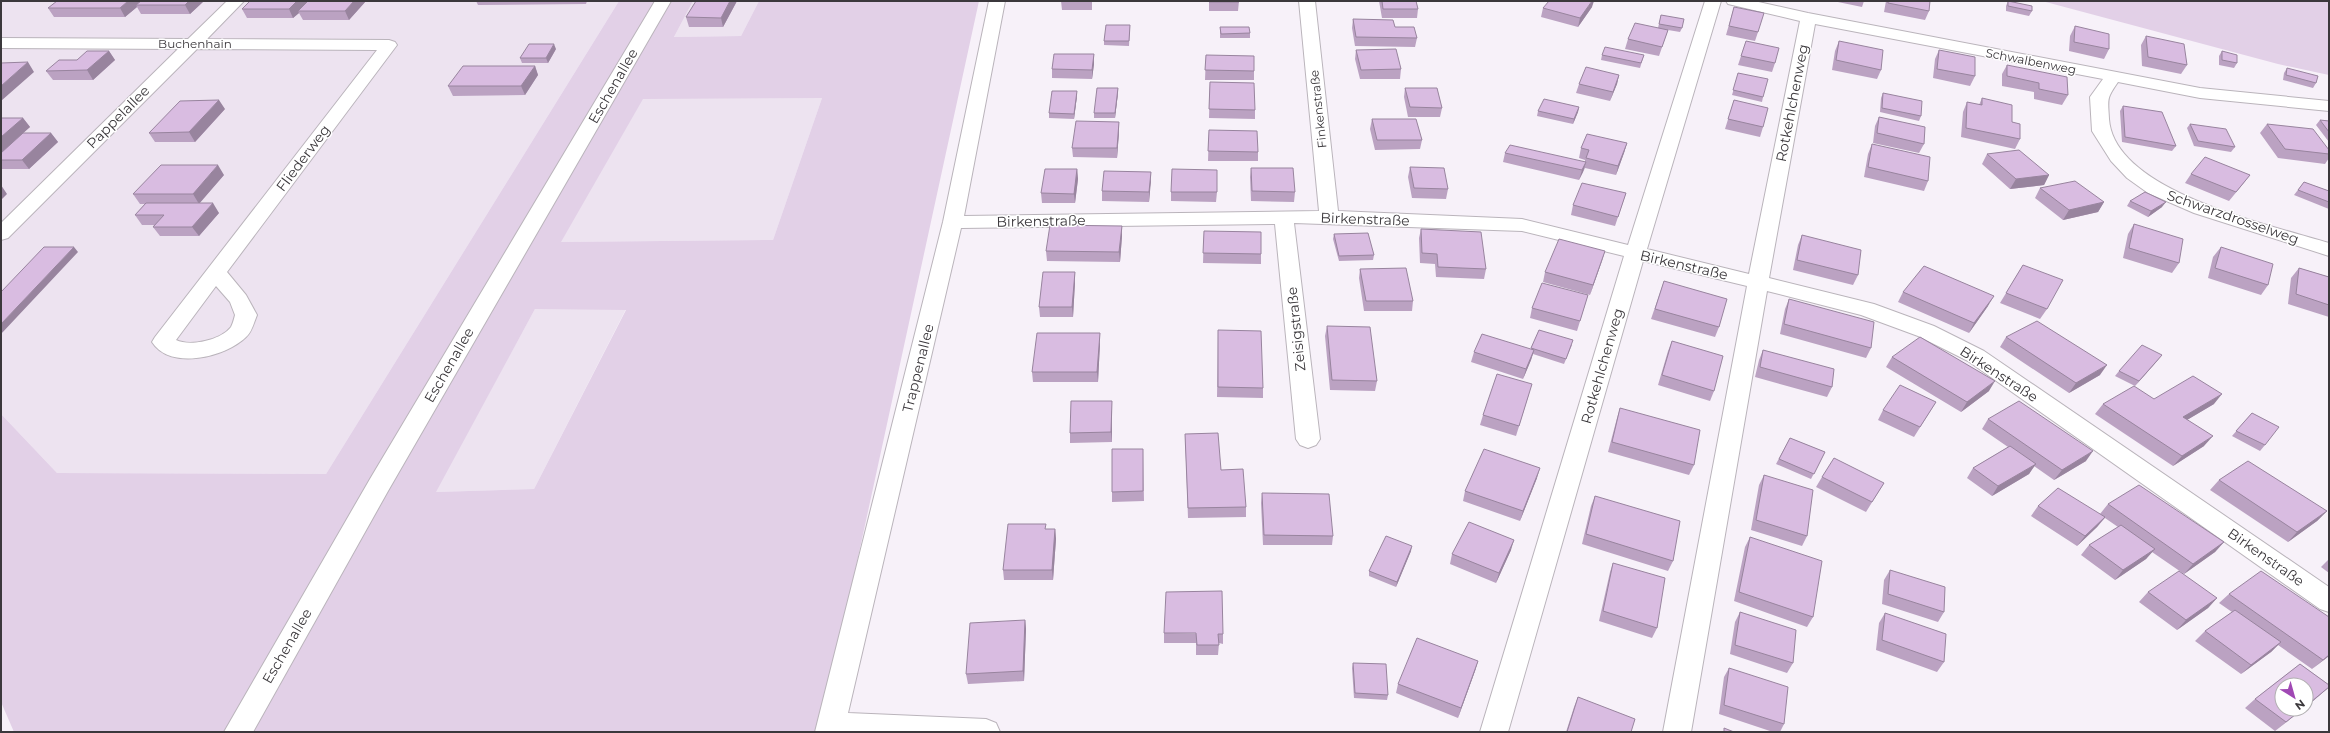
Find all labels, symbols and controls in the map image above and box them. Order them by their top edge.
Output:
street label: Buchenhain [158,36,232,51]
street label: Rotkehlchenweg [1772,43,1812,163]
street label: Eschenallee [584,45,642,127]
street label: Schwalbenweg [1984,45,2078,77]
street label: Finkenstraße [1306,69,1330,149]
street label: Pappelallee [83,82,153,152]
street label: Fliederweg [272,121,334,195]
street label: Schwarzdrosselweg [2165,186,2301,248]
street label: Birkenstraße [1320,208,1410,230]
street label: Birkenstraße [996,211,1086,231]
street label: Birkenstraße [1638,246,1730,284]
street label: Zeisigstraße [1283,286,1309,372]
street label: Rotkehlchenweg [1577,306,1627,426]
street label: Trappenallee [898,322,938,414]
street label: Eschenallee [420,324,478,406]
street label: Birkenstraße [1957,342,2041,406]
street label: Birkenstraße [2224,524,2308,590]
street label: Eschenallee [258,605,316,687]
north arrow [2274,677,2314,717]
text: N [2292,697,2308,713]

